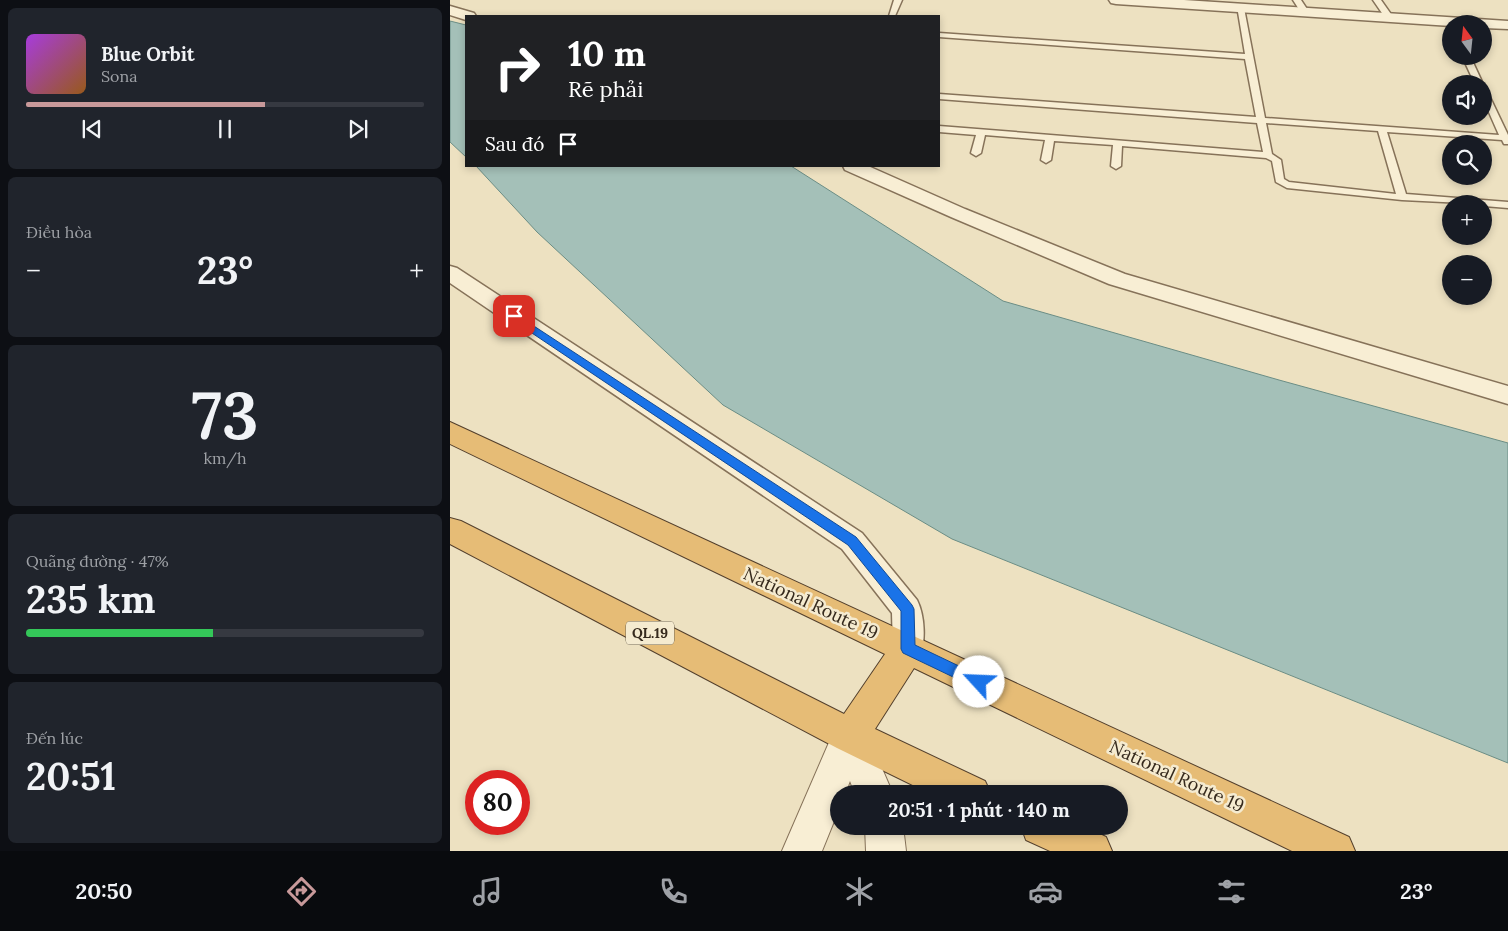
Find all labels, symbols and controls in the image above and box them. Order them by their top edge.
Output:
north arrow [1442,15,1492,65]
map controls [1442,15,1492,305]
text: 10 m [568,31,646,76]
icon: right [485,35,550,100]
text: Blue Orbit [101,42,195,66]
text: Sona [101,66,137,86]
text: Rẽ phải [568,75,643,103]
button: sound [1442,75,1492,125]
icon: previous [78,115,106,143]
icon: pause [211,115,239,143]
icon: next [344,115,372,143]
icon: arrive [554,130,582,158]
text: Sau đó [485,132,544,156]
button: search [1442,135,1492,185]
button: + [1442,195,1492,245]
text: Điều hòa [26,222,92,242]
text: 23° [197,246,253,294]
text: − [26,253,41,289]
text: + [409,253,424,289]
button: − [1442,255,1492,305]
pin [493,295,535,337]
icon: arrive [500,302,528,330]
text: 73 [192,374,258,457]
text: km/h [203,448,247,468]
text: Quãng đường · 47% [26,551,169,571]
street label: National Route 19 [740,562,882,644]
text: 235 km [26,575,156,623]
road number: QL.19 [626,622,674,644]
position arrow [952,655,1004,707]
text: Đến lúc [26,728,83,748]
street label: National Route 19 [1106,735,1248,817]
text: 20:51 [26,752,116,800]
speed limit sign: 80 [465,770,530,835]
text: 20:51 · 1 phút · 140 m [888,798,1070,822]
icon: directions [284,874,319,909]
icon: music [470,874,505,909]
icon: phone [656,874,691,909]
icon: climate [842,874,877,909]
icon: car [1028,874,1063,909]
icon: filters [1214,874,1249,909]
text: 20:50 [76,877,133,905]
text: 23° [1400,877,1432,905]

